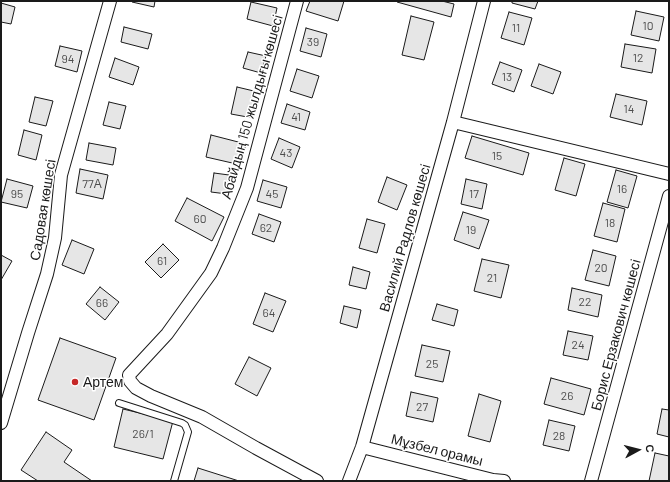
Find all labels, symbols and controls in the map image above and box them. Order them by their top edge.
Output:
street label: Абайдың 150 жылдығы көшесі [218,13,286,201]
house number: 10 [643,19,653,33]
house number: 11 [512,21,520,35]
house number: 39 [307,35,319,49]
house number: 12 [633,51,643,65]
house number: 94 [62,52,74,66]
house number: 13 [502,70,512,84]
house number: 14 [624,102,634,116]
house number: 41 [291,110,301,124]
house number: 43 [280,146,292,160]
house number: 15 [492,149,502,163]
street label: Садовая көшесі [27,158,59,262]
street label: Василий Радлов көшесі [376,162,434,314]
house number: 77А [82,177,102,191]
house number: 16 [617,182,627,196]
house number: 95 [11,187,23,201]
house number: 45 [266,187,278,201]
house number: 17 [469,187,479,201]
house number: 60 [194,212,206,226]
house number: 18 [605,216,615,230]
house number: 62 [260,221,272,235]
house number: 19 [466,223,476,237]
house number: 61 [157,254,167,268]
street label: Борис Ерзакович көшесі [588,257,644,413]
house number: 20 [594,261,608,275]
house number: 21 [487,271,497,285]
house number: 22 [579,295,591,309]
house number: 66 [96,296,108,310]
house number: 64 [263,306,275,320]
house number: 24 [571,338,585,352]
house number: 25 [426,357,438,371]
place label: Артем [83,374,123,390]
marker: Артем [70,377,80,387]
house number: 26 [561,389,573,403]
house number: 27 [416,400,428,414]
house number: 26/1 [132,427,154,441]
house number: 28 [553,429,565,443]
street label: Мұзбел орамы [389,430,485,470]
north arrow [618,430,658,470]
text: С [643,444,657,453]

